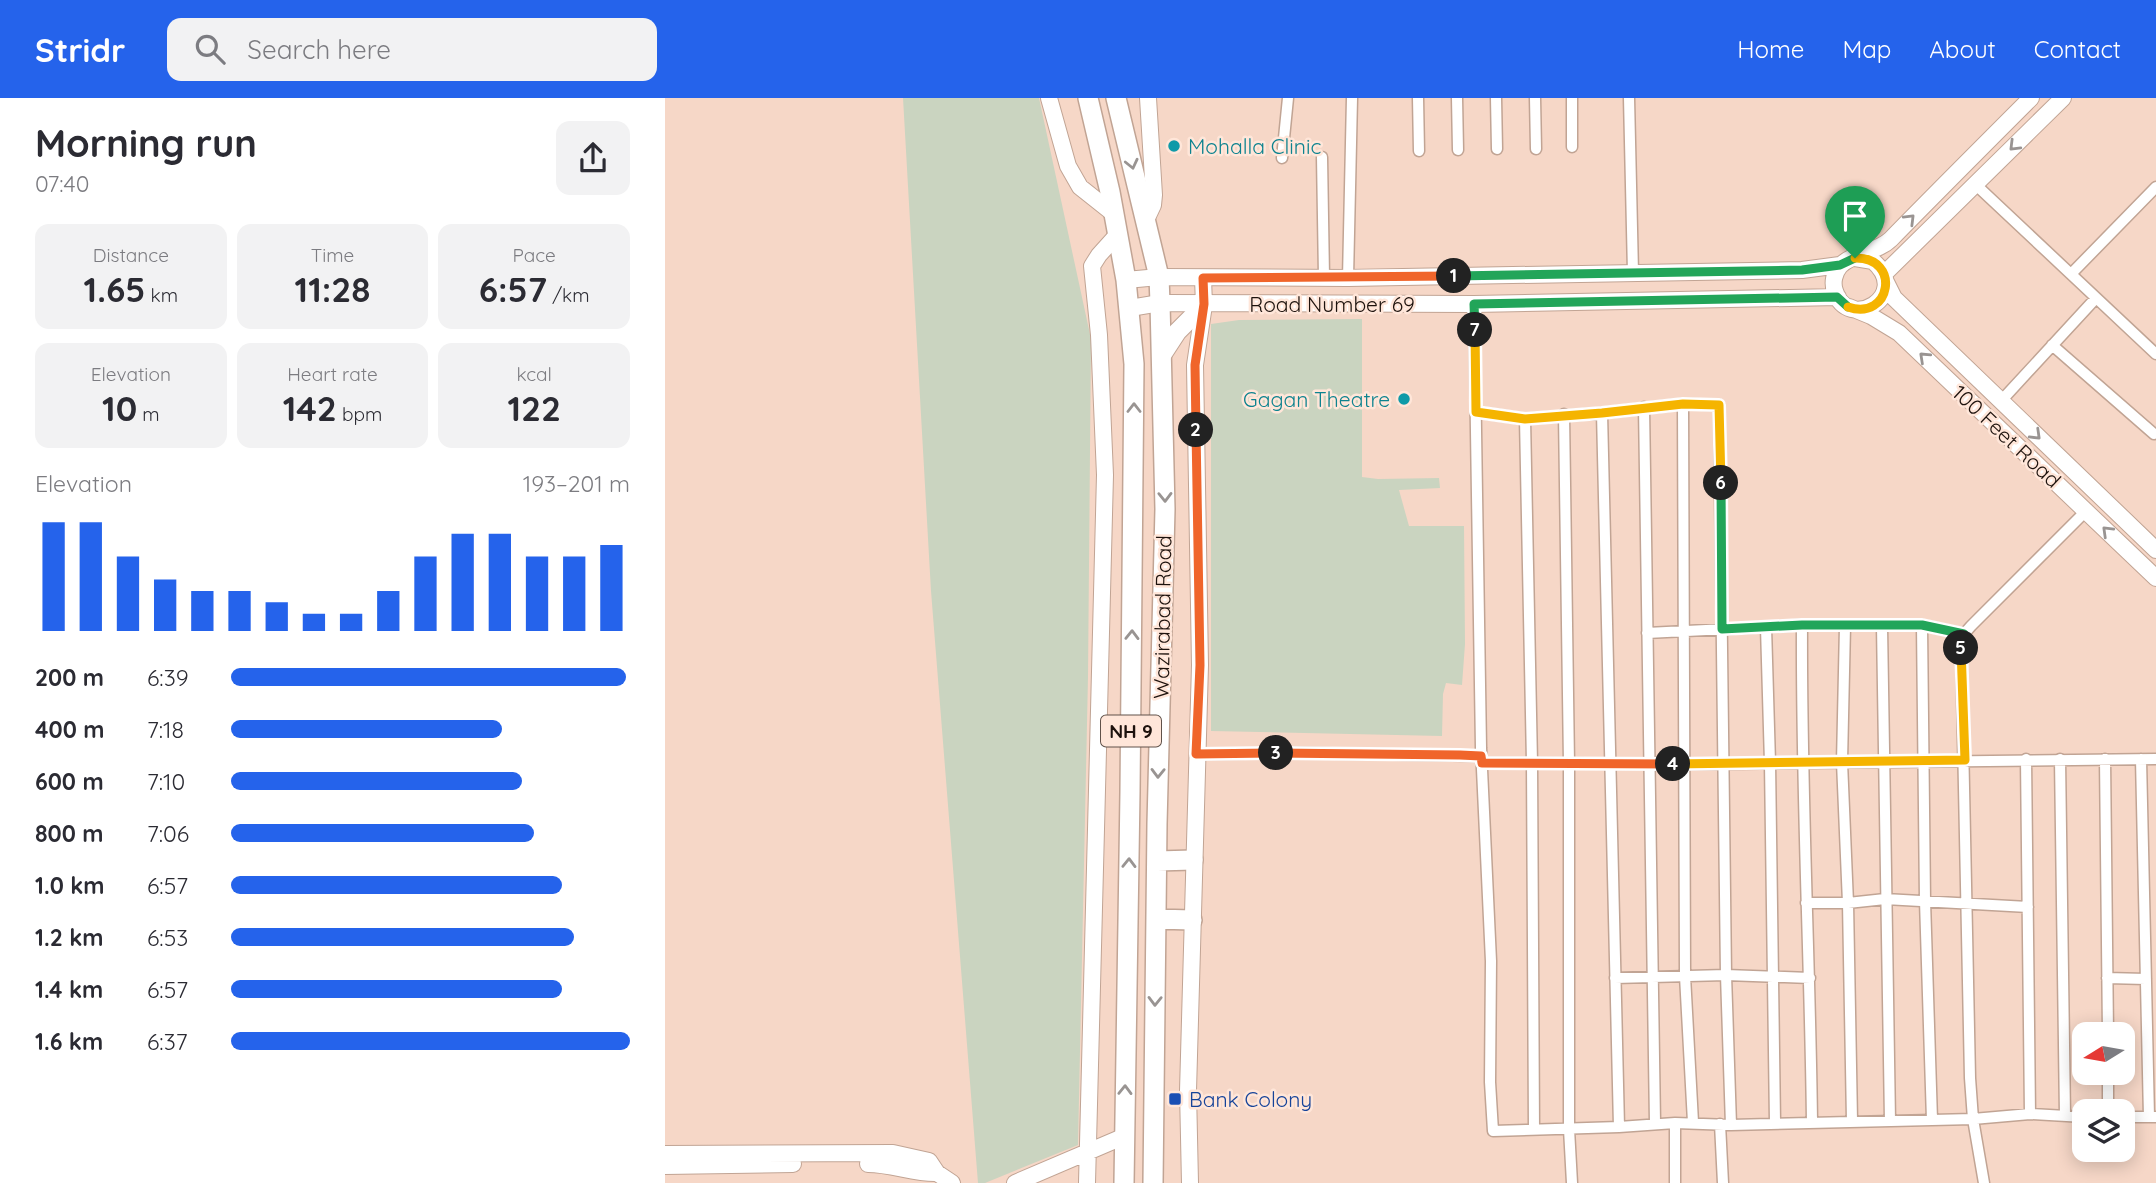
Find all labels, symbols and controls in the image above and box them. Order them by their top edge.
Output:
search box [167,18,657,81]
text: Stridr [35,29,125,70]
icon: search [191,30,229,68]
text: Search here [247,33,391,66]
text: Home [1737,34,1804,64]
text: Map [1842,34,1891,64]
text: About [1929,34,1996,64]
text: Contact [2034,34,2121,64]
text: Morning run [35,119,257,167]
button: share [556,121,630,195]
place label: Mohalla Clinic [1188,133,1321,159]
marker: Mohalla Clinic [1166,138,1182,154]
one-way arrow [2010,138,2023,151]
one-way arrow [1124,158,1138,170]
text: 07:40 [35,169,89,198]
pin [1825,186,1885,258]
icon: arrive [1836,197,1874,235]
one-way arrow [1902,215,1915,228]
text: Distance [93,243,169,267]
text: Time [311,243,354,267]
text: Pace [513,243,556,267]
pin: 1 [1437,258,1471,294]
text: 1 [1450,263,1457,287]
text: 1.65 [84,267,145,311]
text: 11:28 [295,267,370,311]
text: 6:57 [479,267,547,311]
text: km [145,283,178,307]
text: /km [547,283,590,307]
street label: Road Number 69 [1249,291,1415,317]
pin: 7 [1457,313,1493,348]
text: 7 [1469,317,1480,341]
one-way arrow [1920,353,1933,366]
text: Elevation [91,362,171,386]
text: Heart rate [287,362,378,386]
text: kcal [516,362,552,386]
street label: 100 Feet Road [1947,379,2067,493]
text: 10 [102,386,137,430]
text: 142 [283,386,337,430]
text: 122 [507,386,561,430]
place label: Gagan Theatre [1243,386,1390,412]
marker: Gagan Theatre [1396,391,1412,407]
text: m [137,402,160,426]
text: bpm [337,402,382,426]
one-way arrow [1126,402,1142,413]
pin: 2 [1179,412,1213,448]
text: 2 [1190,417,1201,441]
one-way arrow [2028,427,2041,439]
pin: 6 [1703,466,1739,500]
text: Elevation [35,469,132,498]
text: 193–201 m [523,469,630,498]
text: 6 [1715,470,1726,494]
one-way arrow [1157,492,1172,503]
one-way arrow [2102,526,2115,539]
street label: Wazirabad Road [1148,535,1176,699]
one-way arrow [1124,630,1140,640]
pin: 5 [1943,630,1979,666]
text: 5 [1955,635,1966,659]
text: 200 m [35,663,104,692]
text: 6:39 [147,663,189,692]
text: 400 m [35,715,104,744]
text: 7:18 [147,715,184,744]
road number: NH 9 [1101,716,1161,746]
pin: 3 [1259,736,1293,770]
text: 3 [1270,740,1281,764]
pin: 4 [1655,746,1691,782]
text: 4 [1667,751,1678,775]
text: 600 m [35,767,104,796]
text: 7:10 [147,767,185,796]
one-way arrow [1151,768,1166,779]
text: 800 m [35,819,104,848]
text: 7:06 [147,819,189,848]
one-way arrow [1121,857,1137,868]
text: 1.0 km [35,871,105,900]
text: 6:57 [147,871,188,900]
text: 1.2 km [35,923,104,952]
text: 6:53 [147,923,188,952]
text: 1.4 km [35,975,103,1004]
text: 6:57 [147,975,188,1004]
one-way arrow [1147,996,1163,1007]
north arrow [2072,1022,2135,1085]
map controls [2072,1022,2135,1162]
text: 1.6 km [35,1027,103,1056]
text: 6:37 [147,1027,188,1056]
one-way arrow [1118,1085,1133,1096]
place label: Bank Colony [1189,1086,1312,1112]
marker: Bank Colony [1167,1091,1183,1107]
button: layers [2072,1099,2135,1162]

